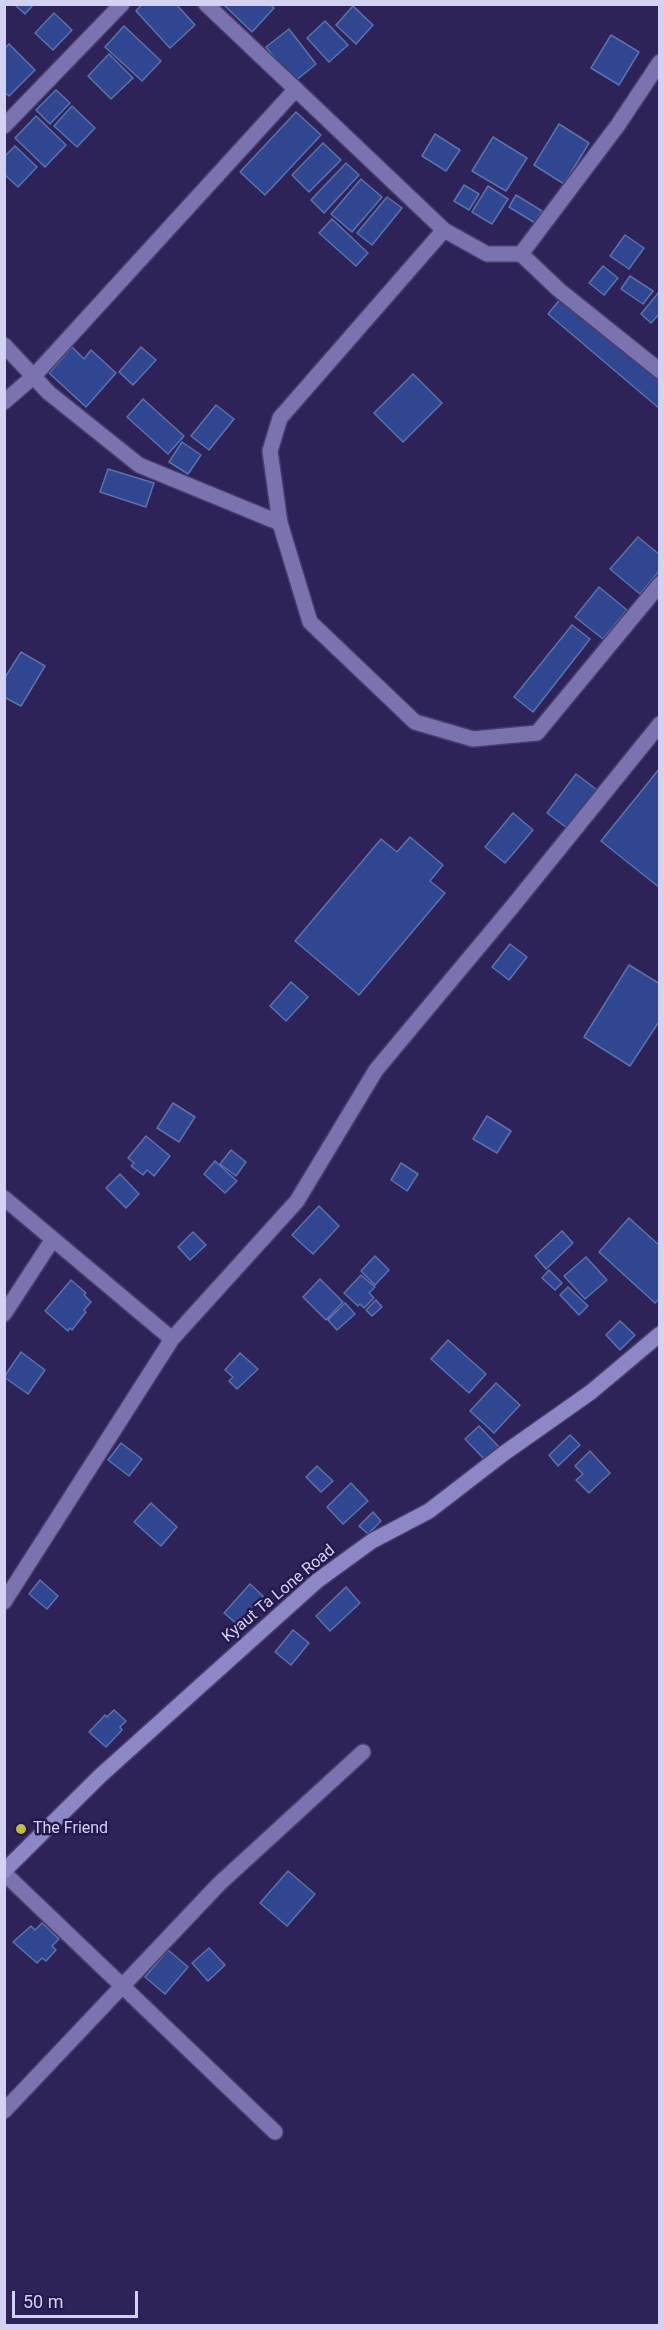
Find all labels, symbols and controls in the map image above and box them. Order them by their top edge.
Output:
street label: Kyaut Ta Lone Road [219,1541,339,1647]
place label: The Friend [33,1819,108,1839]
marker: The Friend [14,1822,28,1836]
scale bar [15,2279,141,2317]
text: 50 m [23,2291,63,2312]

